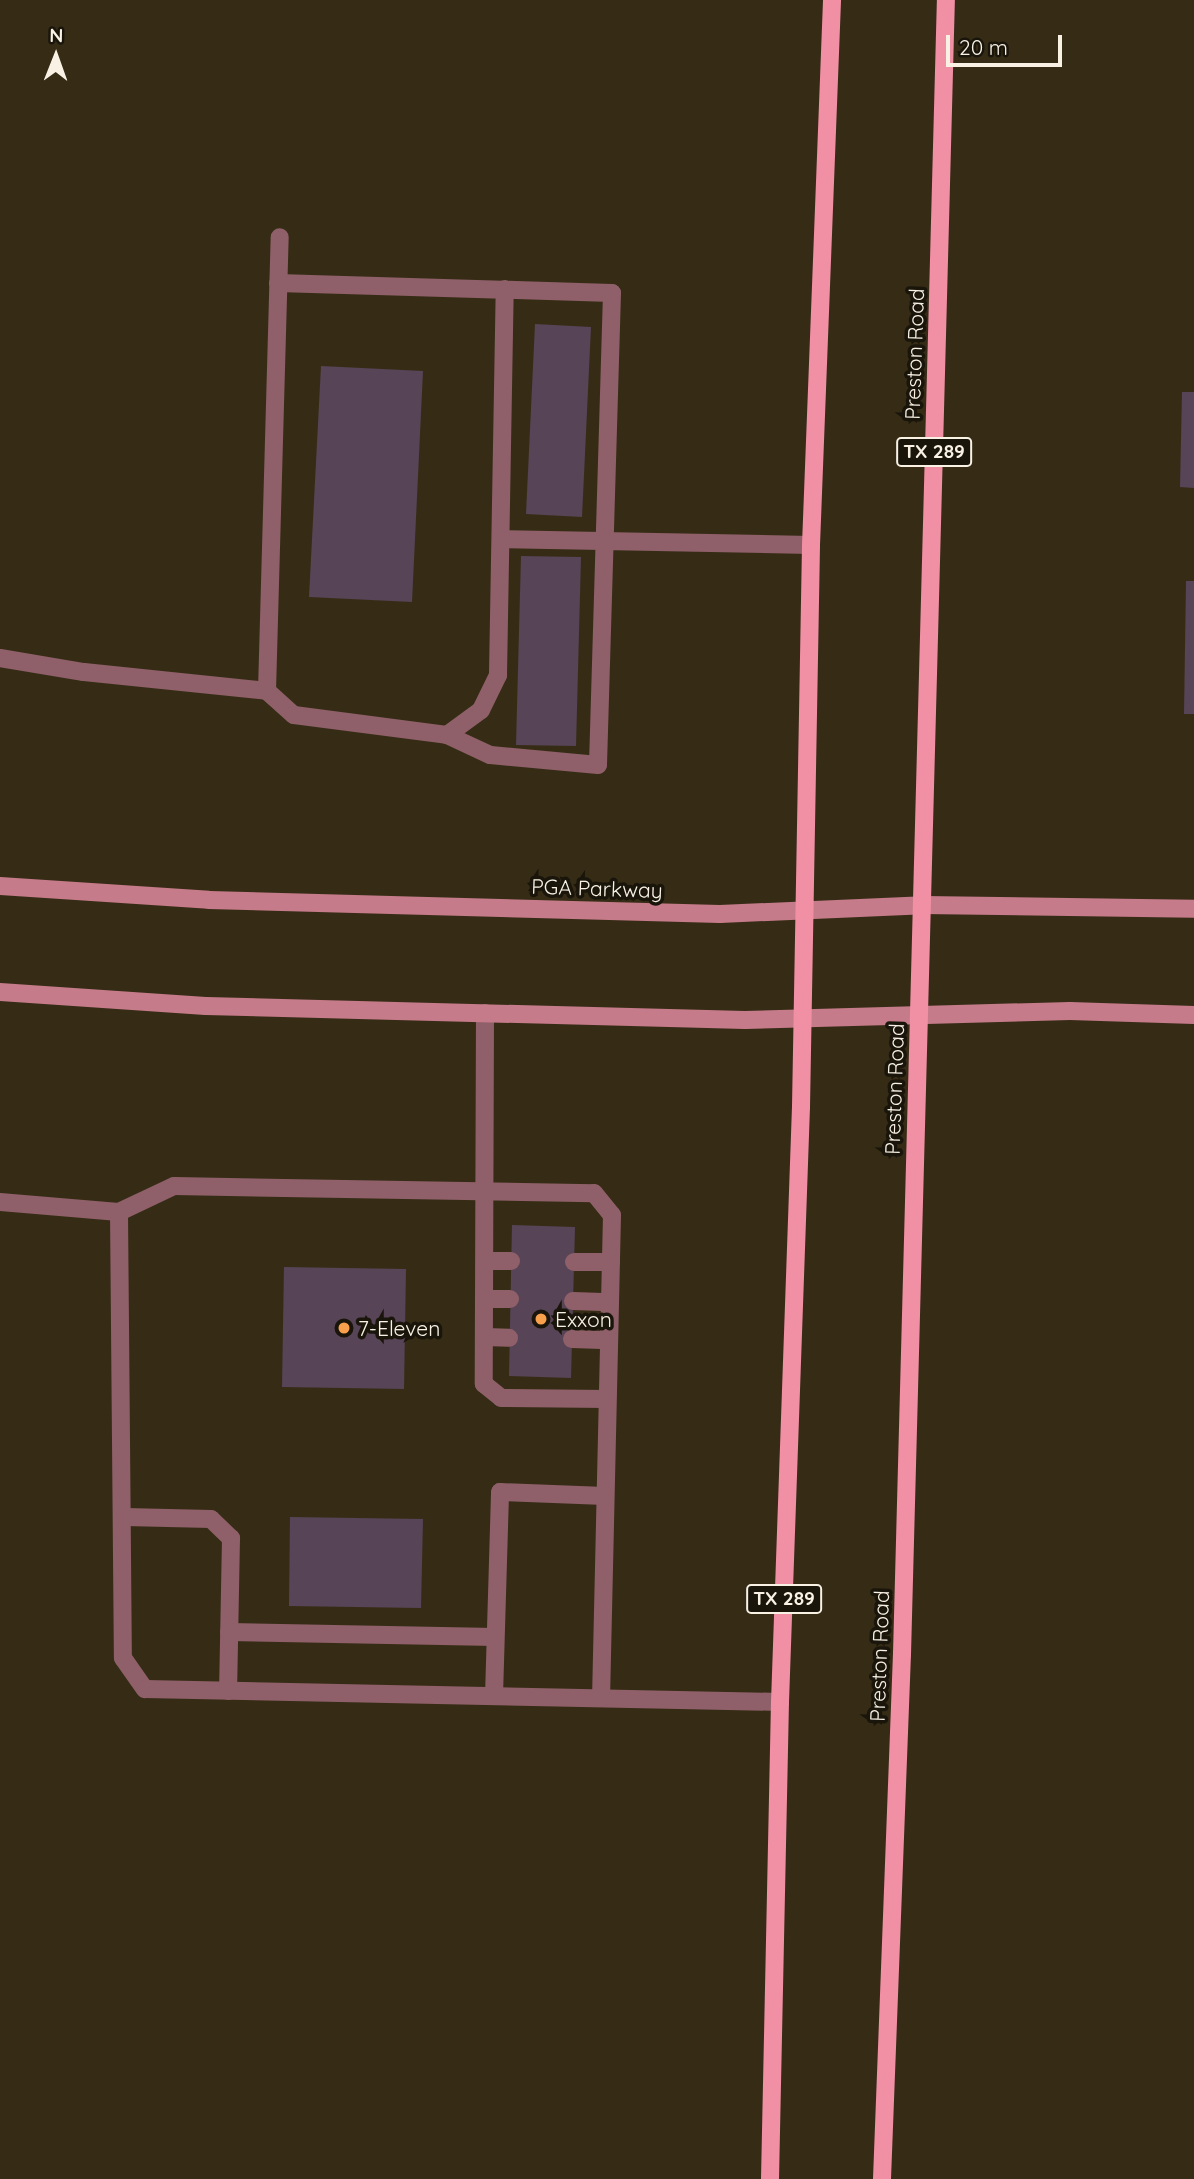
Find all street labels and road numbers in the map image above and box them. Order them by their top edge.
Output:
street label: Preston Road [899,288,929,420]
road number: TX 289 [895,436,972,467]
street label: PGA Parkway [531,873,663,903]
street label: Preston Road [879,1023,909,1155]
road number: TX 289 [746,1583,822,1614]
street label: Preston Road [864,1590,894,1722]

